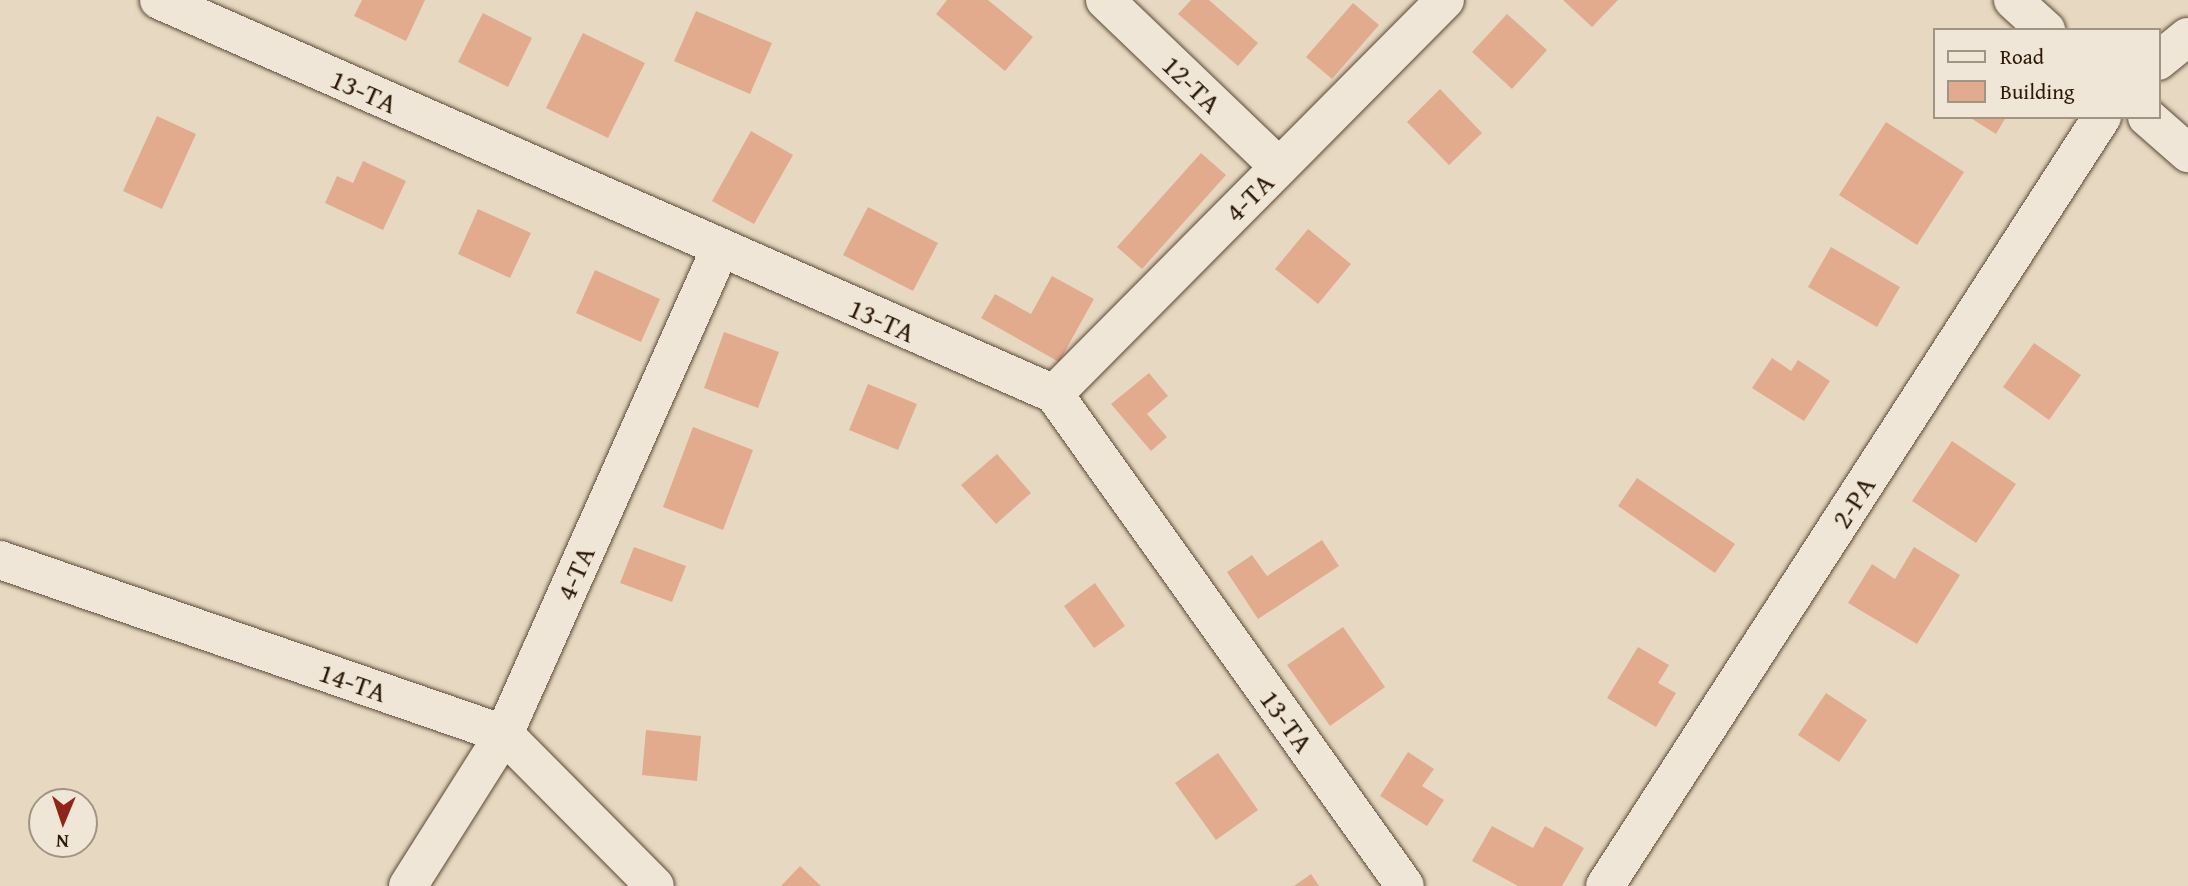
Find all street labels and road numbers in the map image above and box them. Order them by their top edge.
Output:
street label: 12-ТА [1155,48,1229,120]
street label: 13-ТА [326,62,402,120]
street label: 4-ТА [1217,165,1281,229]
street label: 13-ТА [844,291,920,349]
street label: 2-РА [1824,470,1882,534]
street label: 4-ТА [548,541,602,605]
street label: 14-ТА [315,655,391,709]
street label: 13-ТА [1253,683,1321,759]

